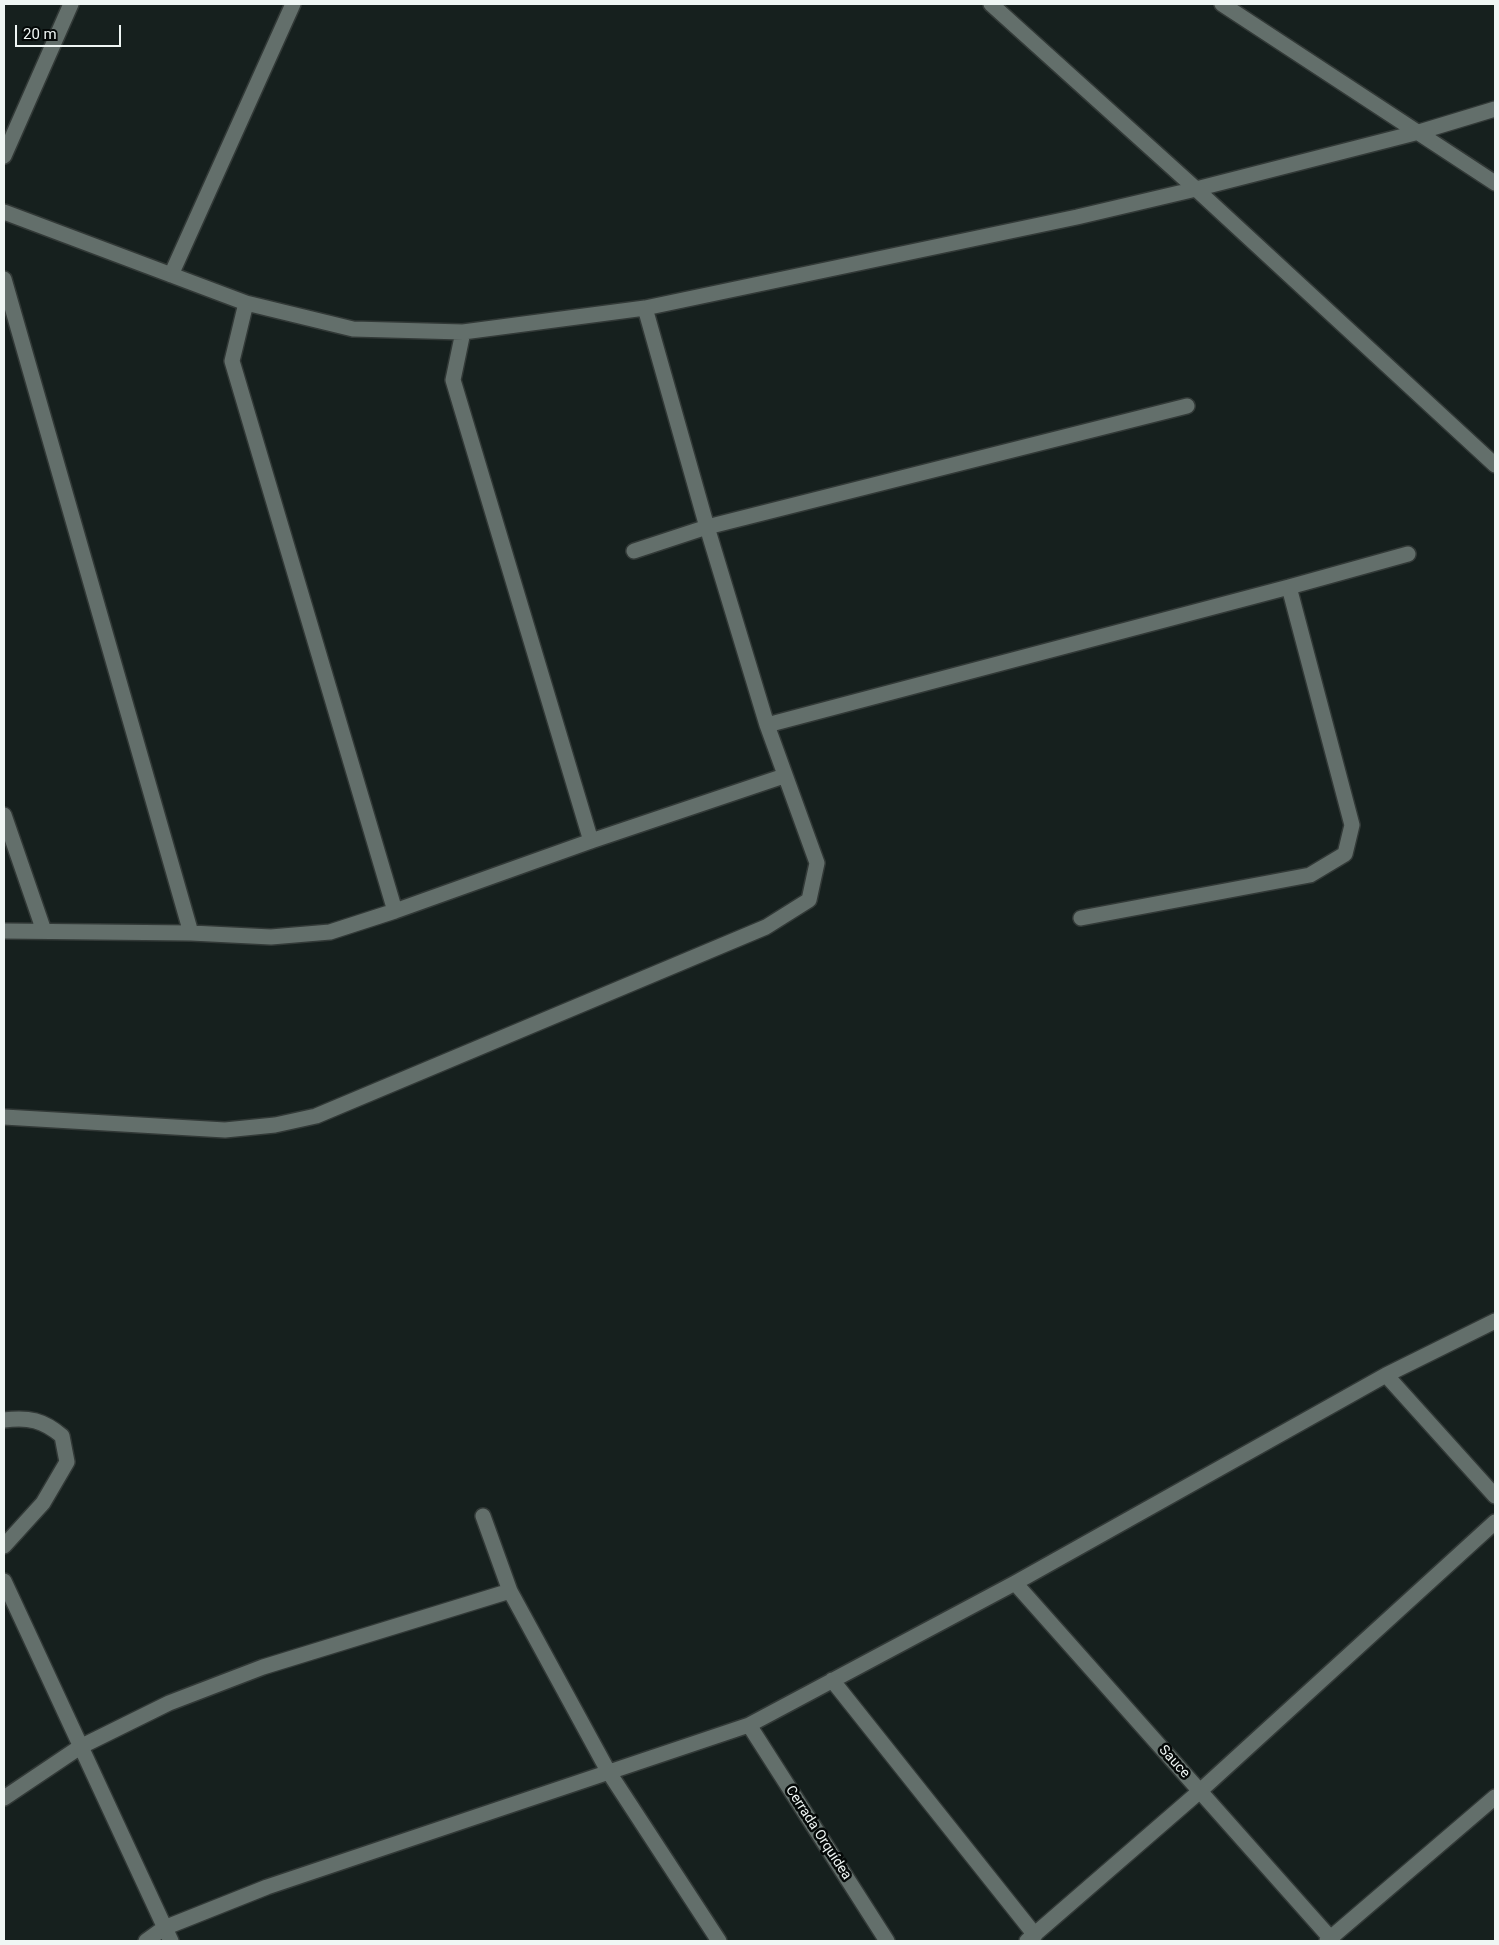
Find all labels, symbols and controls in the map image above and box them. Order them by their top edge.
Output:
scale bar [18,15,124,47]
text: 20 m [23,25,57,43]
street label: Sauce [1155,1742,1193,1782]
street label: Cerrada Orquídea [781,1783,855,1883]

